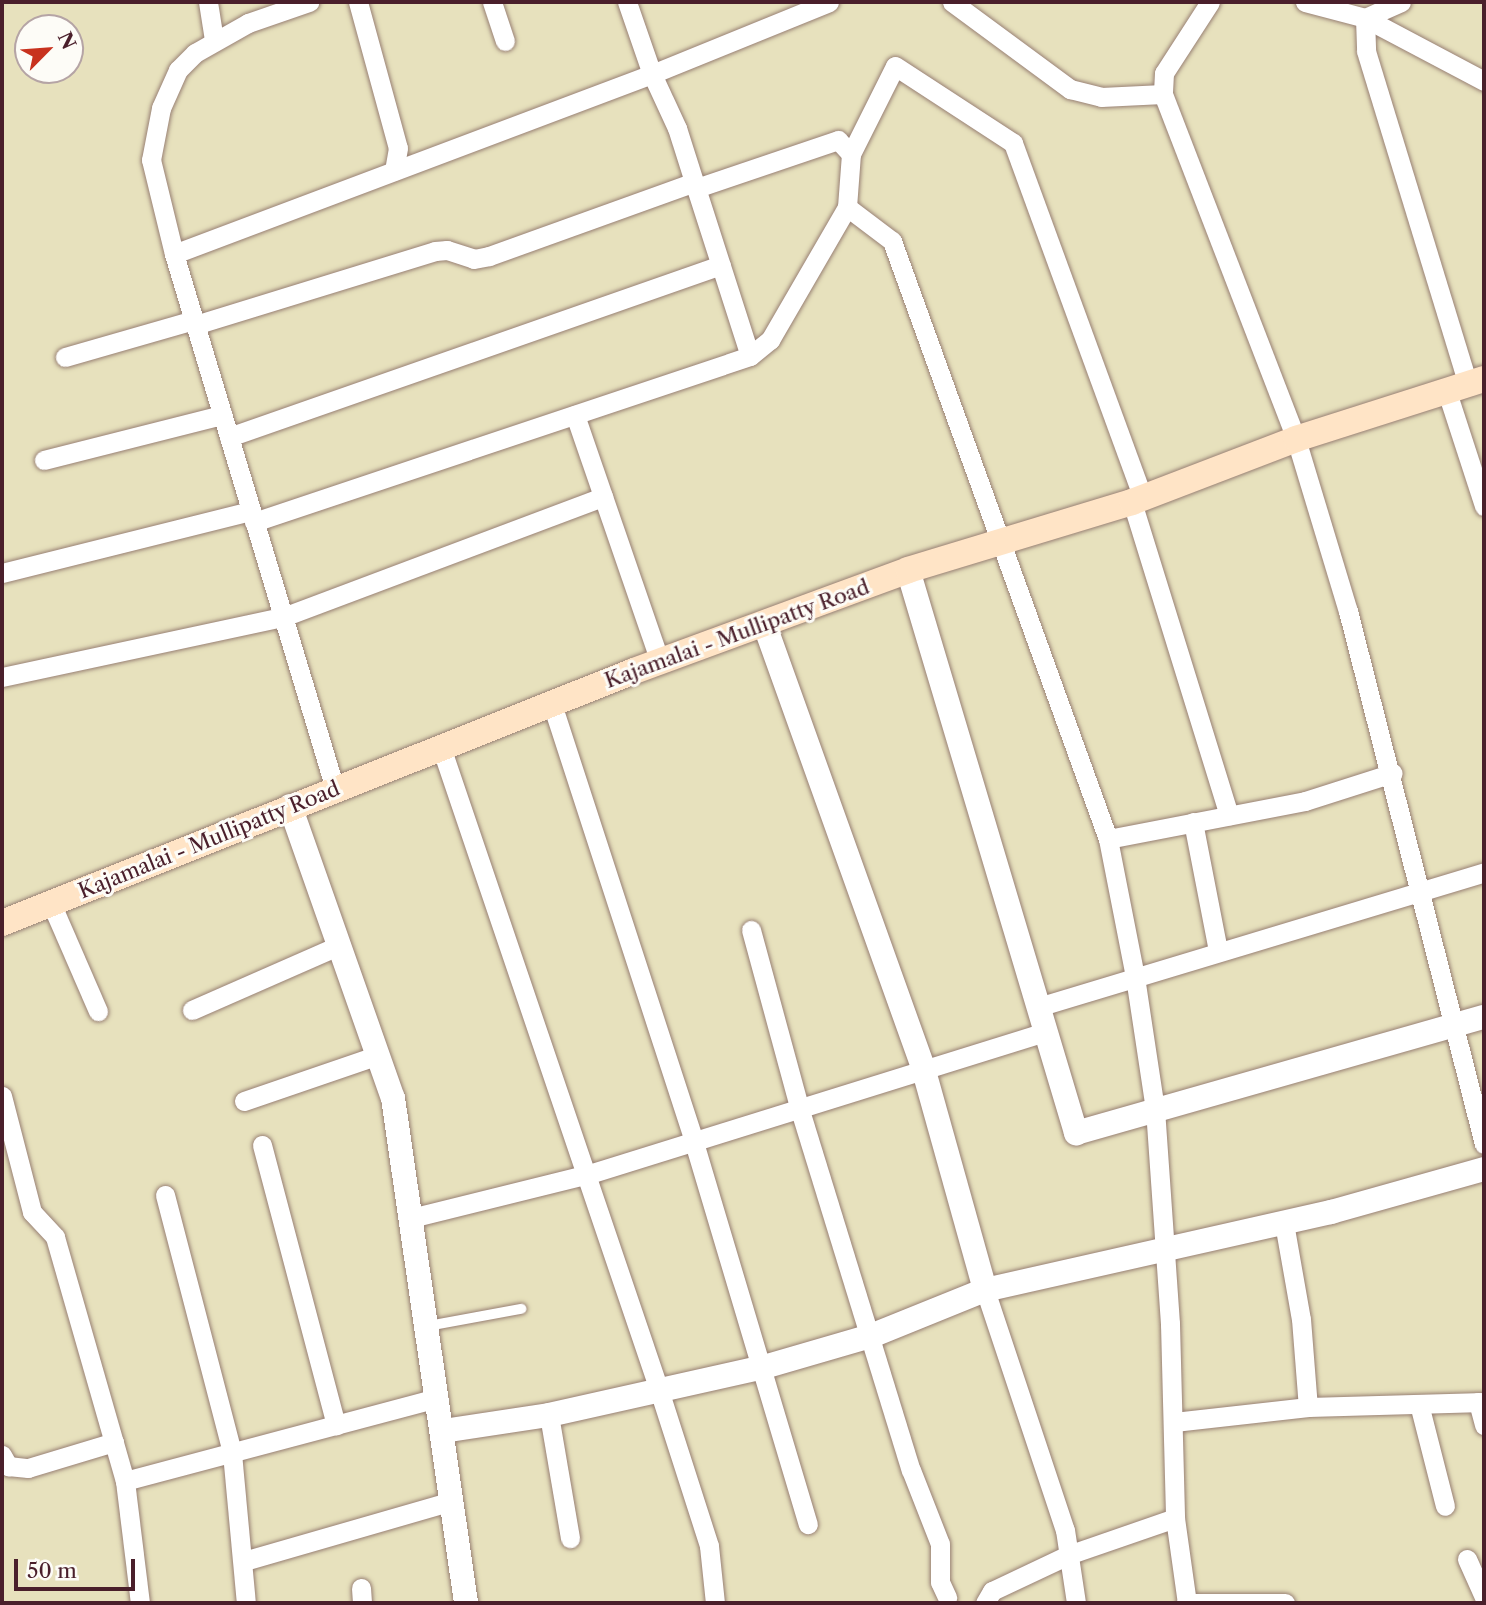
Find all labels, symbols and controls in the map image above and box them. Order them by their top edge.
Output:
north arrow [14,14,84,84]
text: N [53,28,81,53]
street label: Kajamalai - Mullipatty Road [601,574,873,694]
street label: Kajamalai - Mullipatty Road [74,776,344,904]
scale bar [18,1546,138,1590]
text: 50 m [27,1558,77,1583]

